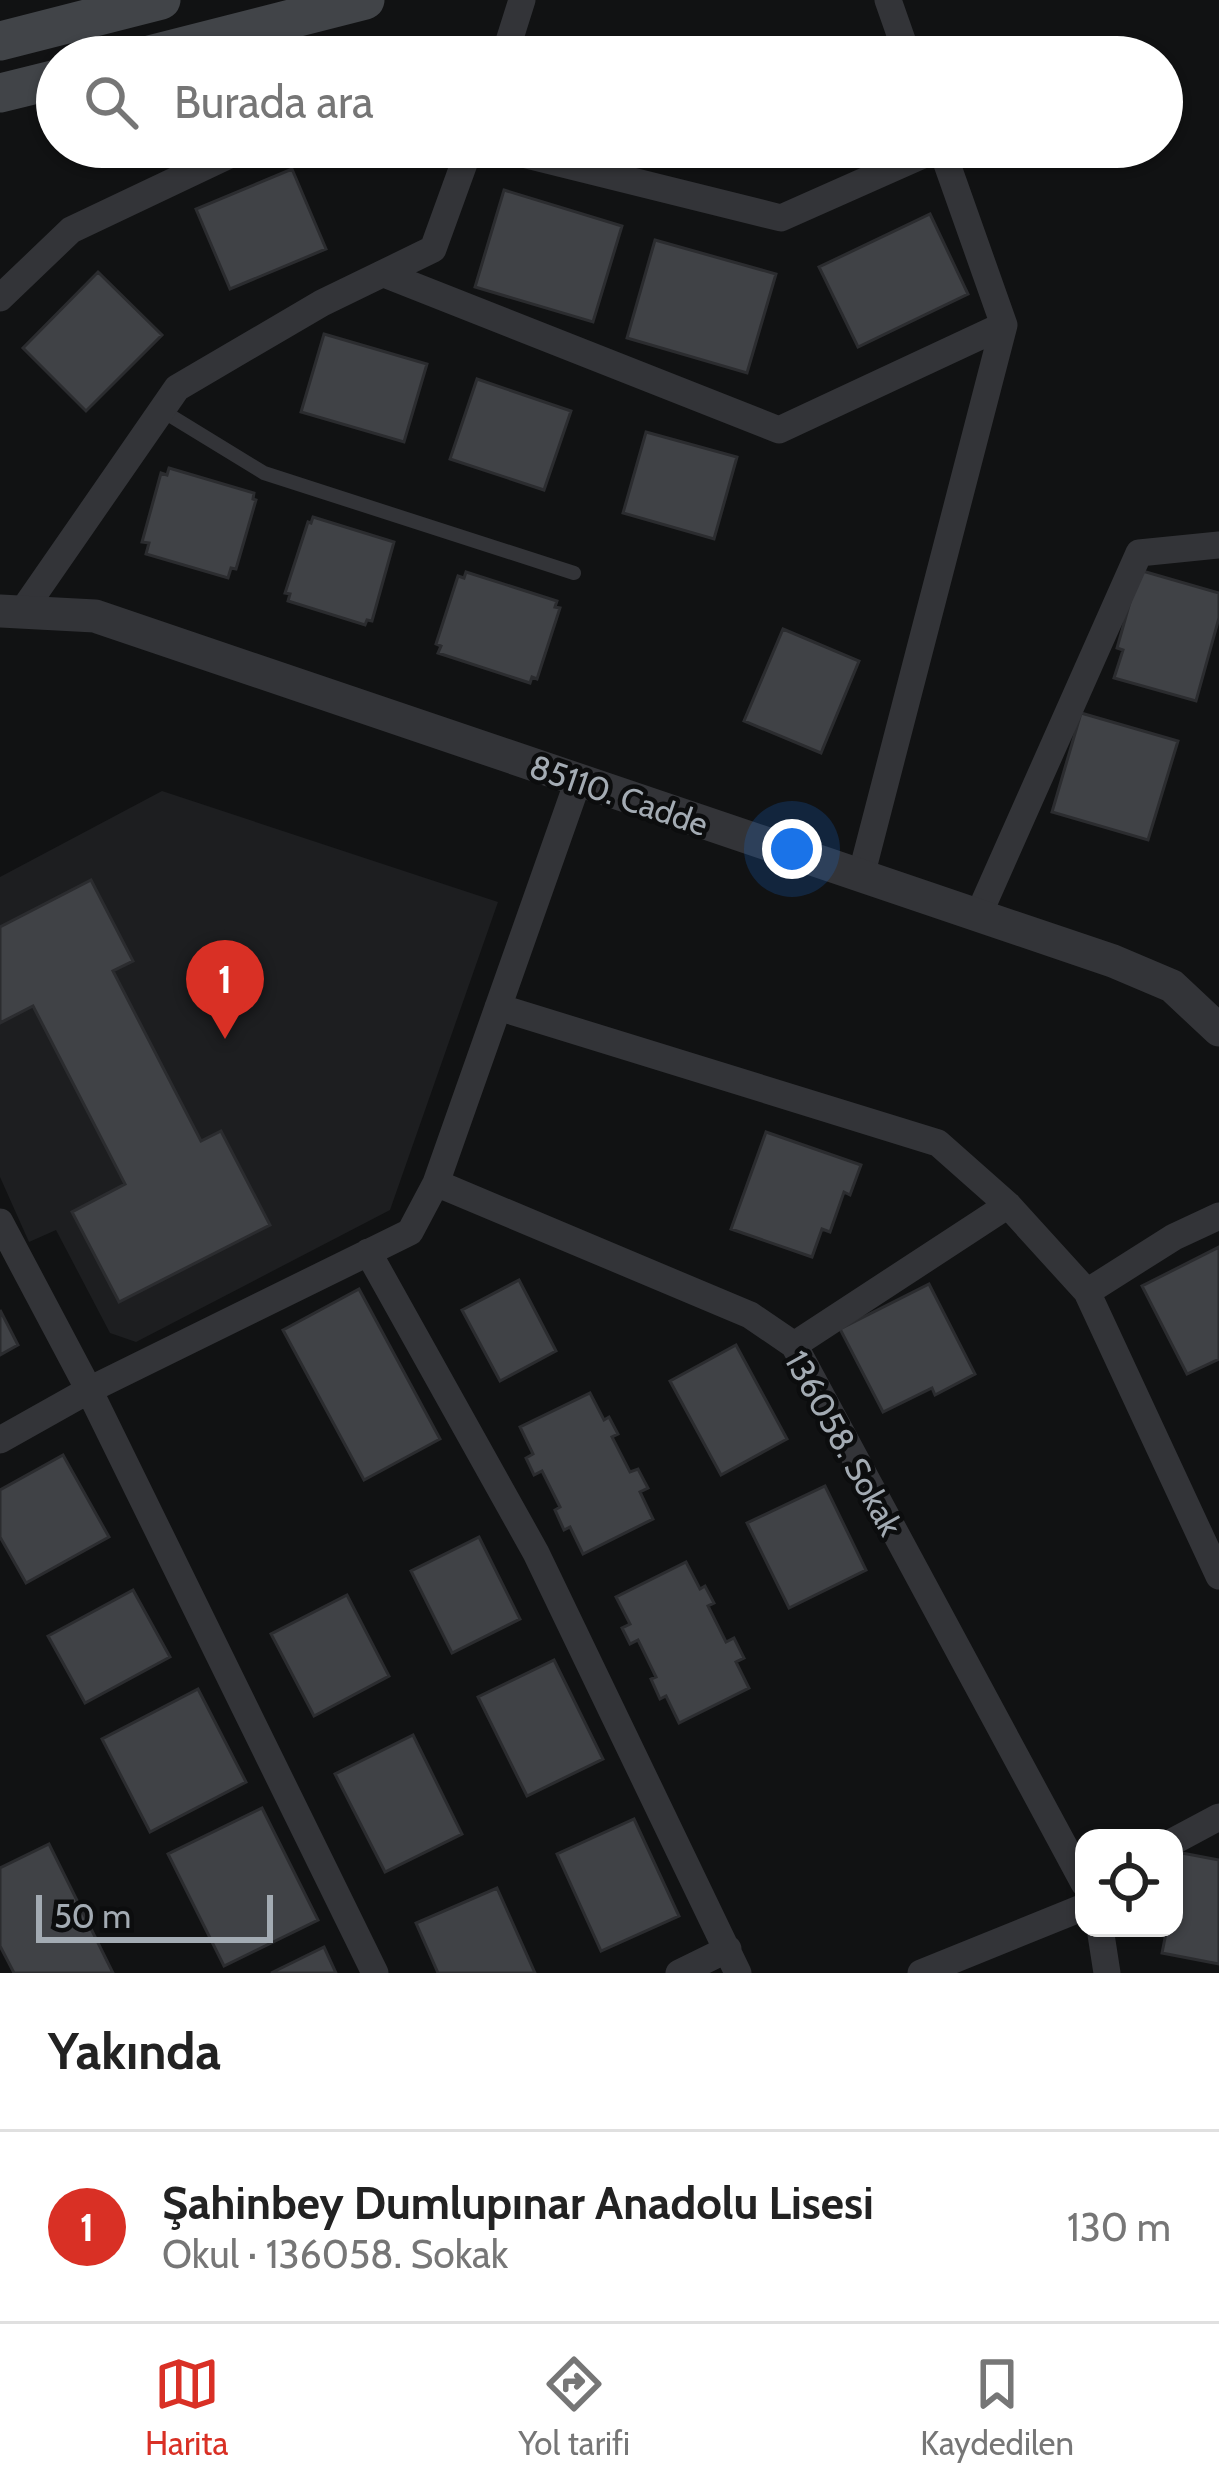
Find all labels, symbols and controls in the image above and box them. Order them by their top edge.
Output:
search box [36,36,1183,168]
icon: search [78,69,144,135]
text: Burada ara [174,75,374,129]
street label: 85110. Cadde [525,746,713,844]
your location [762,819,822,879]
pin: 1 [186,940,264,1039]
street label: 136058. Sokak [777,1344,911,1543]
map controls [1075,1829,1183,1937]
button: locate [1075,1829,1183,1937]
scale bar [36,1889,273,1942]
text: 50 m [54,1896,131,1936]
text: Yakında [48,2020,221,2082]
text: Şahinbey Dumlupınar Anadolu Lisesi [162,2176,874,2230]
text: 1 [80,2203,94,2251]
text: 130 m [1067,2203,1171,2251]
text: Okul · 136058. Sokak [162,2230,508,2278]
tab: Harita [145,2351,228,2463]
tab: Yol tarifi [518,2351,630,2463]
tab: Kaydedilen [920,2351,1074,2463]

